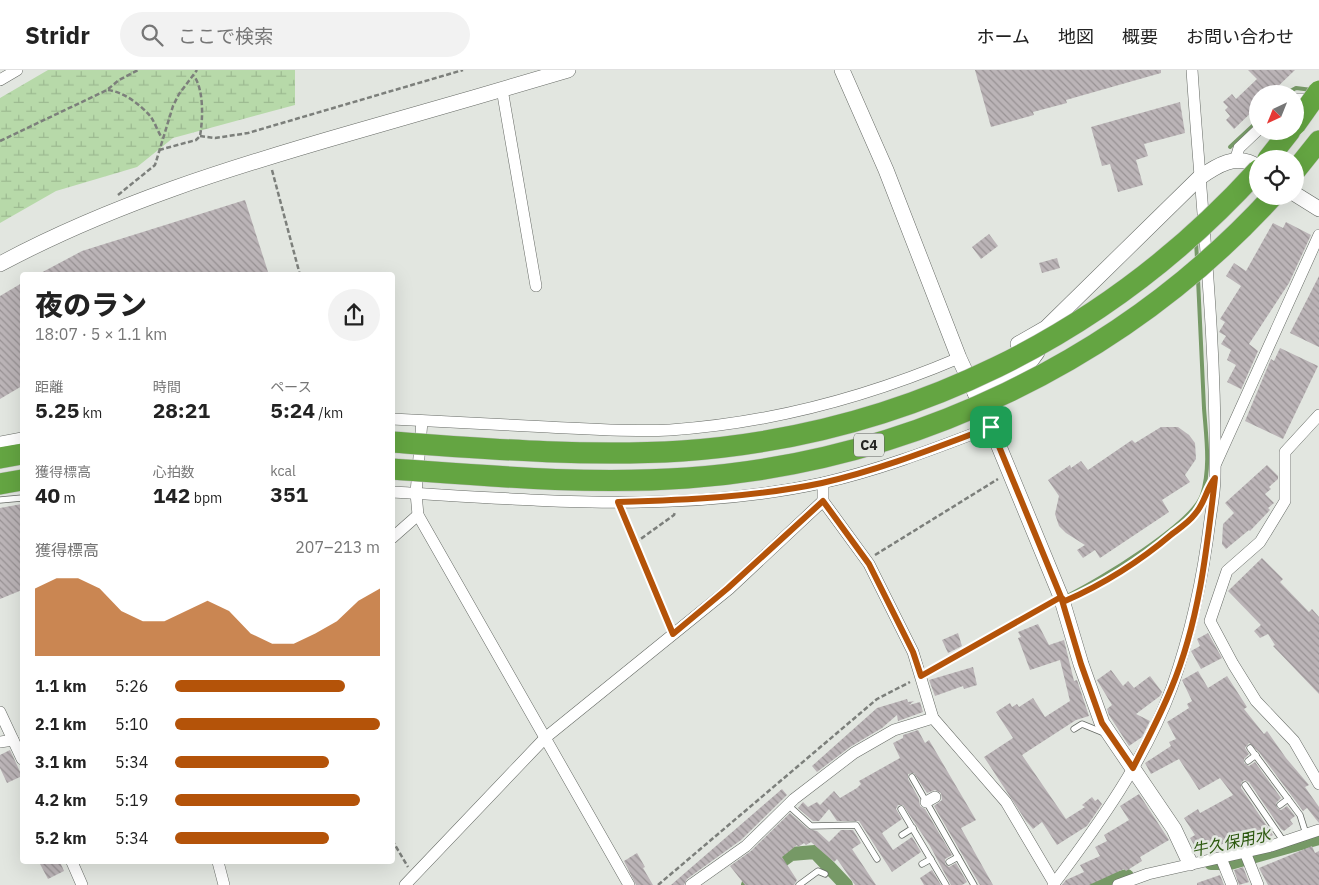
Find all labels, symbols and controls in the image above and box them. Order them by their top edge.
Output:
search box [120,12,470,57]
text: Stridr [25,19,90,51]
icon: search [138,21,166,49]
text: ここで検索 [178,24,273,48]
text: ホーム [977,25,1030,48]
text: 地図 [1058,25,1094,48]
text: 概要 [1122,25,1158,48]
text: お問い合わせ [1186,25,1294,48]
north arrow [1249,85,1304,140]
map controls [1249,85,1304,205]
button: locate [1249,150,1304,205]
text: 夜のラン [35,286,147,323]
button: share [328,289,380,341]
text: 18:07 · 5 × 1.1 km [35,324,167,344]
text: 距離 [35,378,63,396]
text: 時間 [153,378,181,396]
text: ペース [270,378,312,396]
text: 5.25 [35,396,79,424]
text: 28:21 [153,396,210,424]
text: 5:24 [270,396,315,424]
text: km [79,404,102,422]
text: /km [315,404,343,422]
pin [970,406,1012,448]
icon: arrive [977,413,1005,441]
road number: C4 [854,434,884,456]
text: kcal [270,462,296,480]
text: 獲得標高 [35,463,91,481]
text: 心拍数 [153,463,195,481]
text: 351 [270,480,308,508]
text: 40 [35,481,60,509]
text: 142 [153,481,190,509]
text: m [60,489,76,507]
text: bpm [190,489,222,507]
text: 207–213 m [295,537,380,557]
text: 獲得標高 [35,540,99,560]
text: 1.1 km [35,676,86,696]
text: 5:26 [115,676,148,696]
text: 2.1 km [35,714,86,734]
text: 5:10 [115,714,148,734]
text: 3.1 km [35,752,86,772]
text: 5:34 [115,752,148,772]
text: 4.2 km [35,790,86,810]
text: 5:19 [115,790,148,810]
water label: 牛久保用水 [1190,823,1274,860]
text: 5.2 km [35,828,86,848]
text: 5:34 [115,828,148,848]

